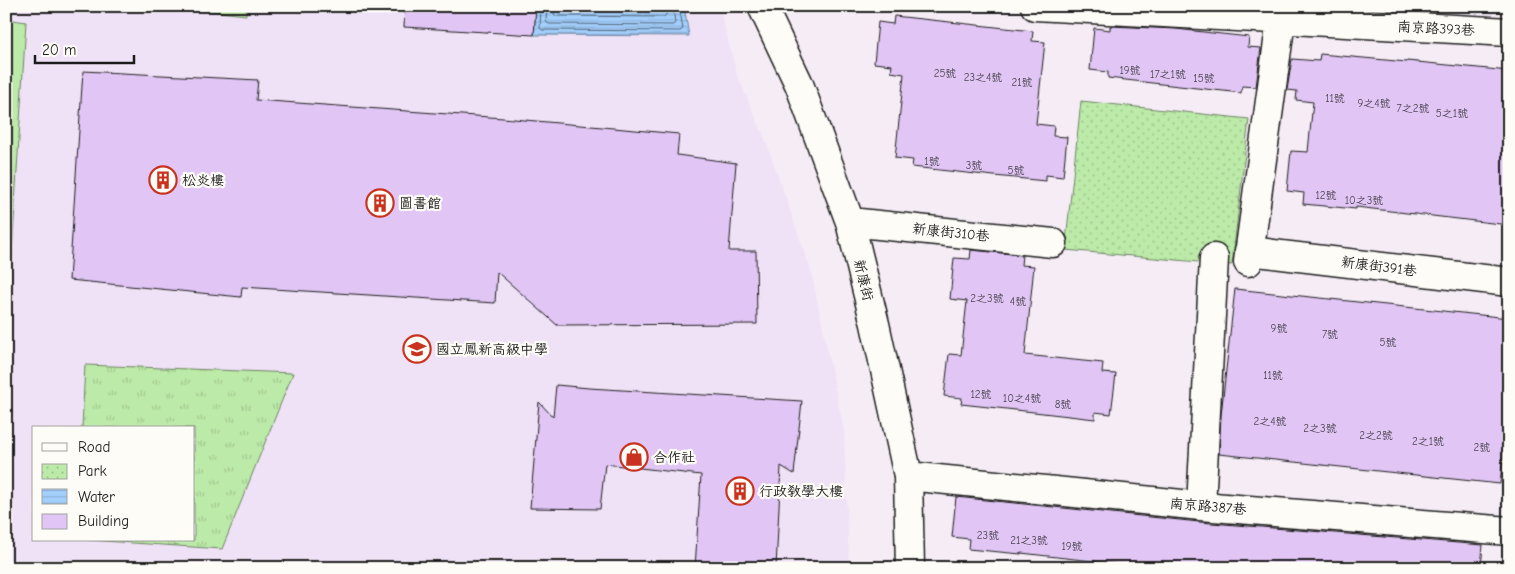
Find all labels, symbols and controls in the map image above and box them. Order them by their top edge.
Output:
street label: 南京路393巷 [1397,18,1476,39]
scale bar [35,32,134,64]
text: 20 m [42,41,76,59]
house number: 19號 [1119,64,1141,77]
house number: 25號 [934,67,956,80]
house number: 17之1號 [1150,68,1186,81]
house number: 23之4號 [964,71,1002,84]
house number: 15號 [1193,72,1215,85]
house number: 21號 [1011,76,1033,89]
house number: 11號 [1325,92,1345,105]
house number: 9之4號 [1357,97,1391,110]
house number: 7之2號 [1397,102,1429,115]
house number: 5之1號 [1436,107,1468,120]
house number: 1號 [924,155,940,168]
house number: 3號 [966,159,982,172]
house number: 5號 [1008,164,1024,177]
building icon: 松炎樓 [148,165,178,195]
place label: 松炎樓 [182,172,224,189]
building icon: 圖書館 [365,188,395,218]
house number: 12號 [1315,189,1337,202]
house number: 10之3號 [1345,194,1383,207]
place label: 圖書館 [399,195,441,212]
street label: 新康街310巷 [912,220,991,245]
street label: 新康街391巷 [1340,253,1419,280]
street label: 新康街 [850,258,877,303]
house number: 2之3號 [970,292,1004,305]
house number: 4號 [1010,295,1026,308]
house number: 9號 [1271,322,1287,335]
house number: 7號 [1322,328,1338,341]
school or university icon: 國立鳳新高級中學 [402,334,432,364]
house number: 5號 [1380,336,1396,349]
place label: 國立鳳新高級中學 [436,341,548,358]
house number: 11號 [1263,369,1283,382]
house number: 12號 [970,388,992,401]
house number: 10之4號 [1003,392,1041,405]
house number: 8號 [1055,398,1071,411]
house number: 2之4號 [1253,415,1287,428]
house number: 2之3號 [1303,422,1337,435]
legend [32,426,195,542]
house number: 2之2號 [1359,429,1393,442]
house number: 2之1號 [1412,435,1444,448]
text: Road [78,438,110,456]
house number: 2號 [1474,441,1490,454]
shop icon: 合作社 [619,442,649,472]
place label: 合作社 [653,449,695,466]
text: Park [78,462,107,480]
building icon: 行政教學大樓 [725,476,755,506]
place label: 行政教學大樓 [759,483,843,500]
text: Water [78,488,115,506]
street label: 南京路387巷 [1169,495,1248,518]
text: Building [78,512,129,530]
house number: 23號 [977,529,999,542]
house number: 21之3號 [1010,534,1048,547]
house number: 19號 [1061,540,1083,553]

